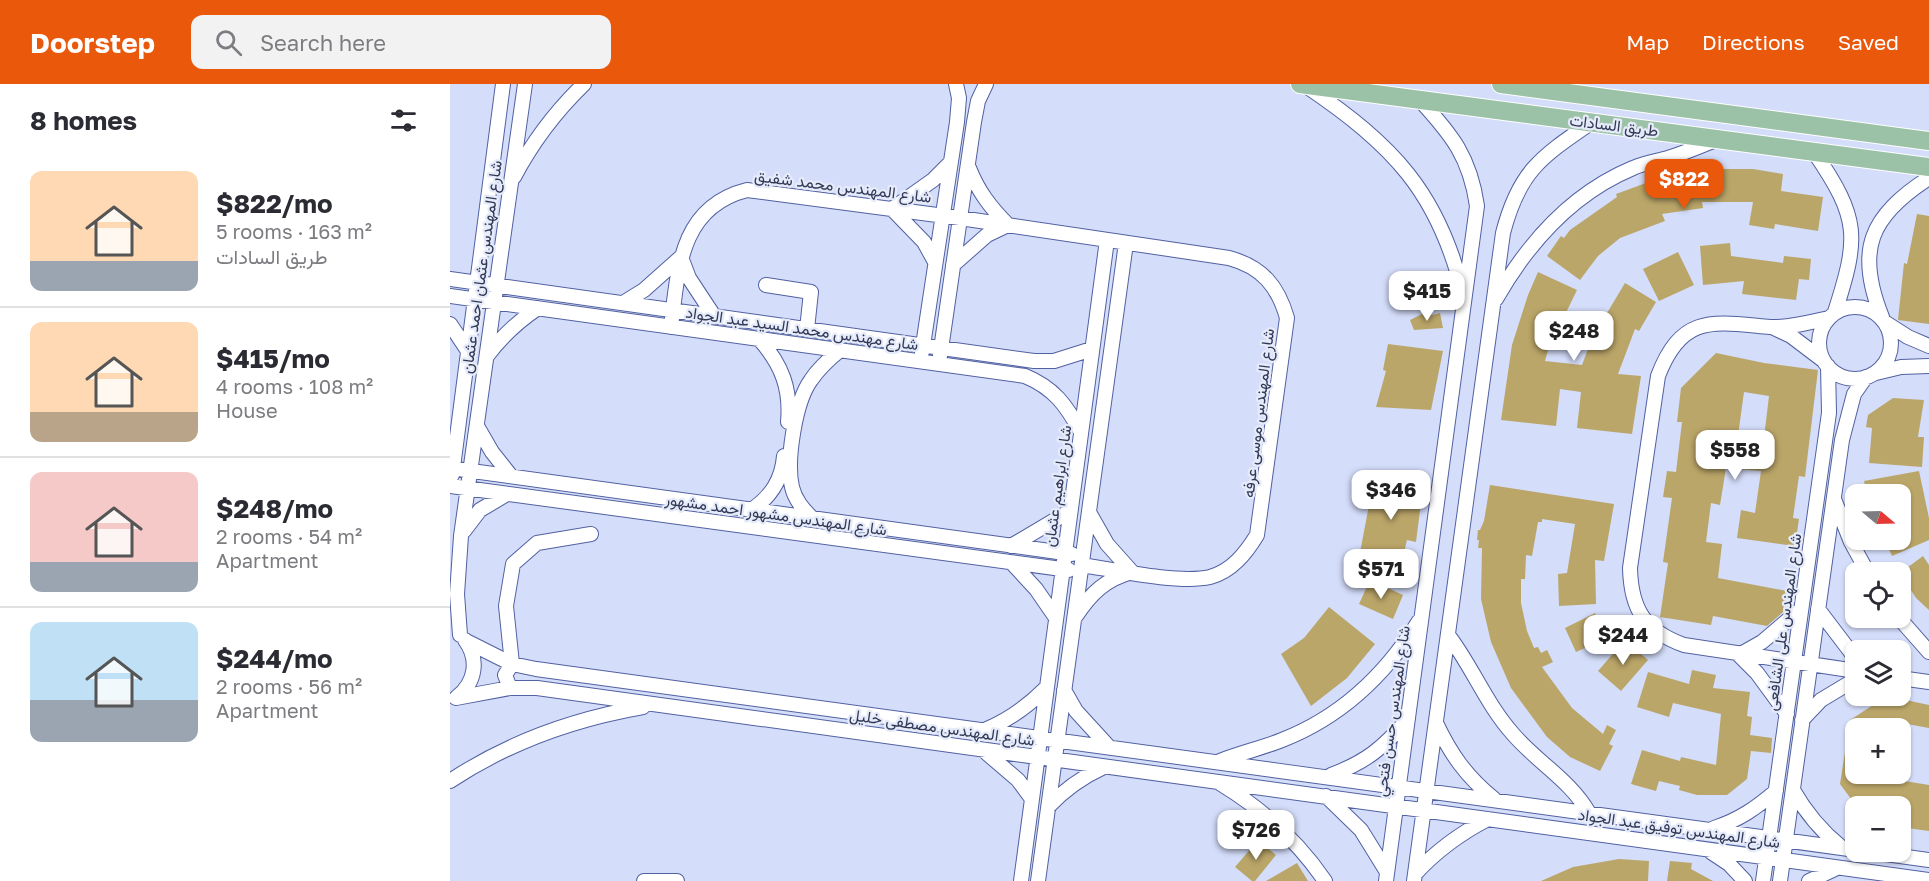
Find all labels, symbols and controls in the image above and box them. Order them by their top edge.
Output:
search box [191,15,611,69]
text: Doorstep [30,26,155,59]
icon: search [212,26,245,59]
text: Search here [260,29,386,56]
text: Map [1626,29,1669,55]
text: Directions [1702,29,1805,55]
text: Saved [1838,29,1899,55]
icon: filters [387,104,420,137]
text: 8 homes [30,105,137,136]
street label: طريق السادات [1568,110,1660,141]
street label: شارع المهندس عثمان احمد عثمان [456,159,508,375]
pin: $822 [1648,159,1720,210]
street label: شارع المهندس محمد شفيق [753,165,933,209]
text: $822 [1659,166,1709,190]
text: $822/mo [216,188,333,219]
icon: home [78,195,150,267]
text: 5 rooms · 163 m² [216,219,372,243]
text: طريق السادات [216,244,328,268]
pin: $415 [1391,271,1463,322]
text: $415 [1403,278,1451,302]
street label: شارع مهندس محمد السيد عبد الجواد [684,302,920,356]
pin: $248 [1538,311,1610,362]
text: $248 [1549,318,1599,342]
street label: شارع المهندس موسى عرفه [1238,327,1280,499]
text: $415/mo [216,343,330,374]
icon: home [78,346,150,418]
text: 4 rooms · 108 m² [216,374,373,398]
text: House [216,398,278,422]
street label: شارع ابراهيم عثمان [1039,424,1077,548]
pin: $558 [1699,430,1771,481]
text: $558 [1710,437,1760,461]
pin: $346 [1355,470,1427,521]
text: $346 [1366,477,1416,501]
north arrow [1845,484,1911,550]
map controls [1845,484,1911,862]
street label: شارع المهندس مشهور احمد مشهور [663,488,888,541]
text: $248/mo [216,493,333,524]
icon: home [78,496,150,568]
text: 2 rooms · 54 m² [216,524,362,548]
street label: شارع المهندس على الشافعى [1761,532,1807,712]
text: Apartment [216,548,319,572]
pin: $571 [1345,549,1417,600]
text: $571 [1358,556,1404,580]
button: locate [1845,562,1911,628]
pin: $244 [1587,615,1659,666]
text: $244 [1598,622,1648,646]
street label: شارع المهندس حسن فتحي [1370,624,1418,798]
button: layers [1845,640,1911,706]
text: $244/mo [216,643,333,674]
icon: home [78,646,150,718]
text: 2 rooms · 56 m² [216,674,362,698]
text: Apartment [216,698,319,722]
street label: شارع المهندس مصطفى خليل [848,704,1036,752]
button: + [1845,718,1911,784]
button: − [1845,796,1911,862]
street label: شارع المهندس توفيق عبد الجواد [1576,804,1781,854]
pin: $726 [1220,810,1292,861]
text: $726 [1231,817,1281,841]

